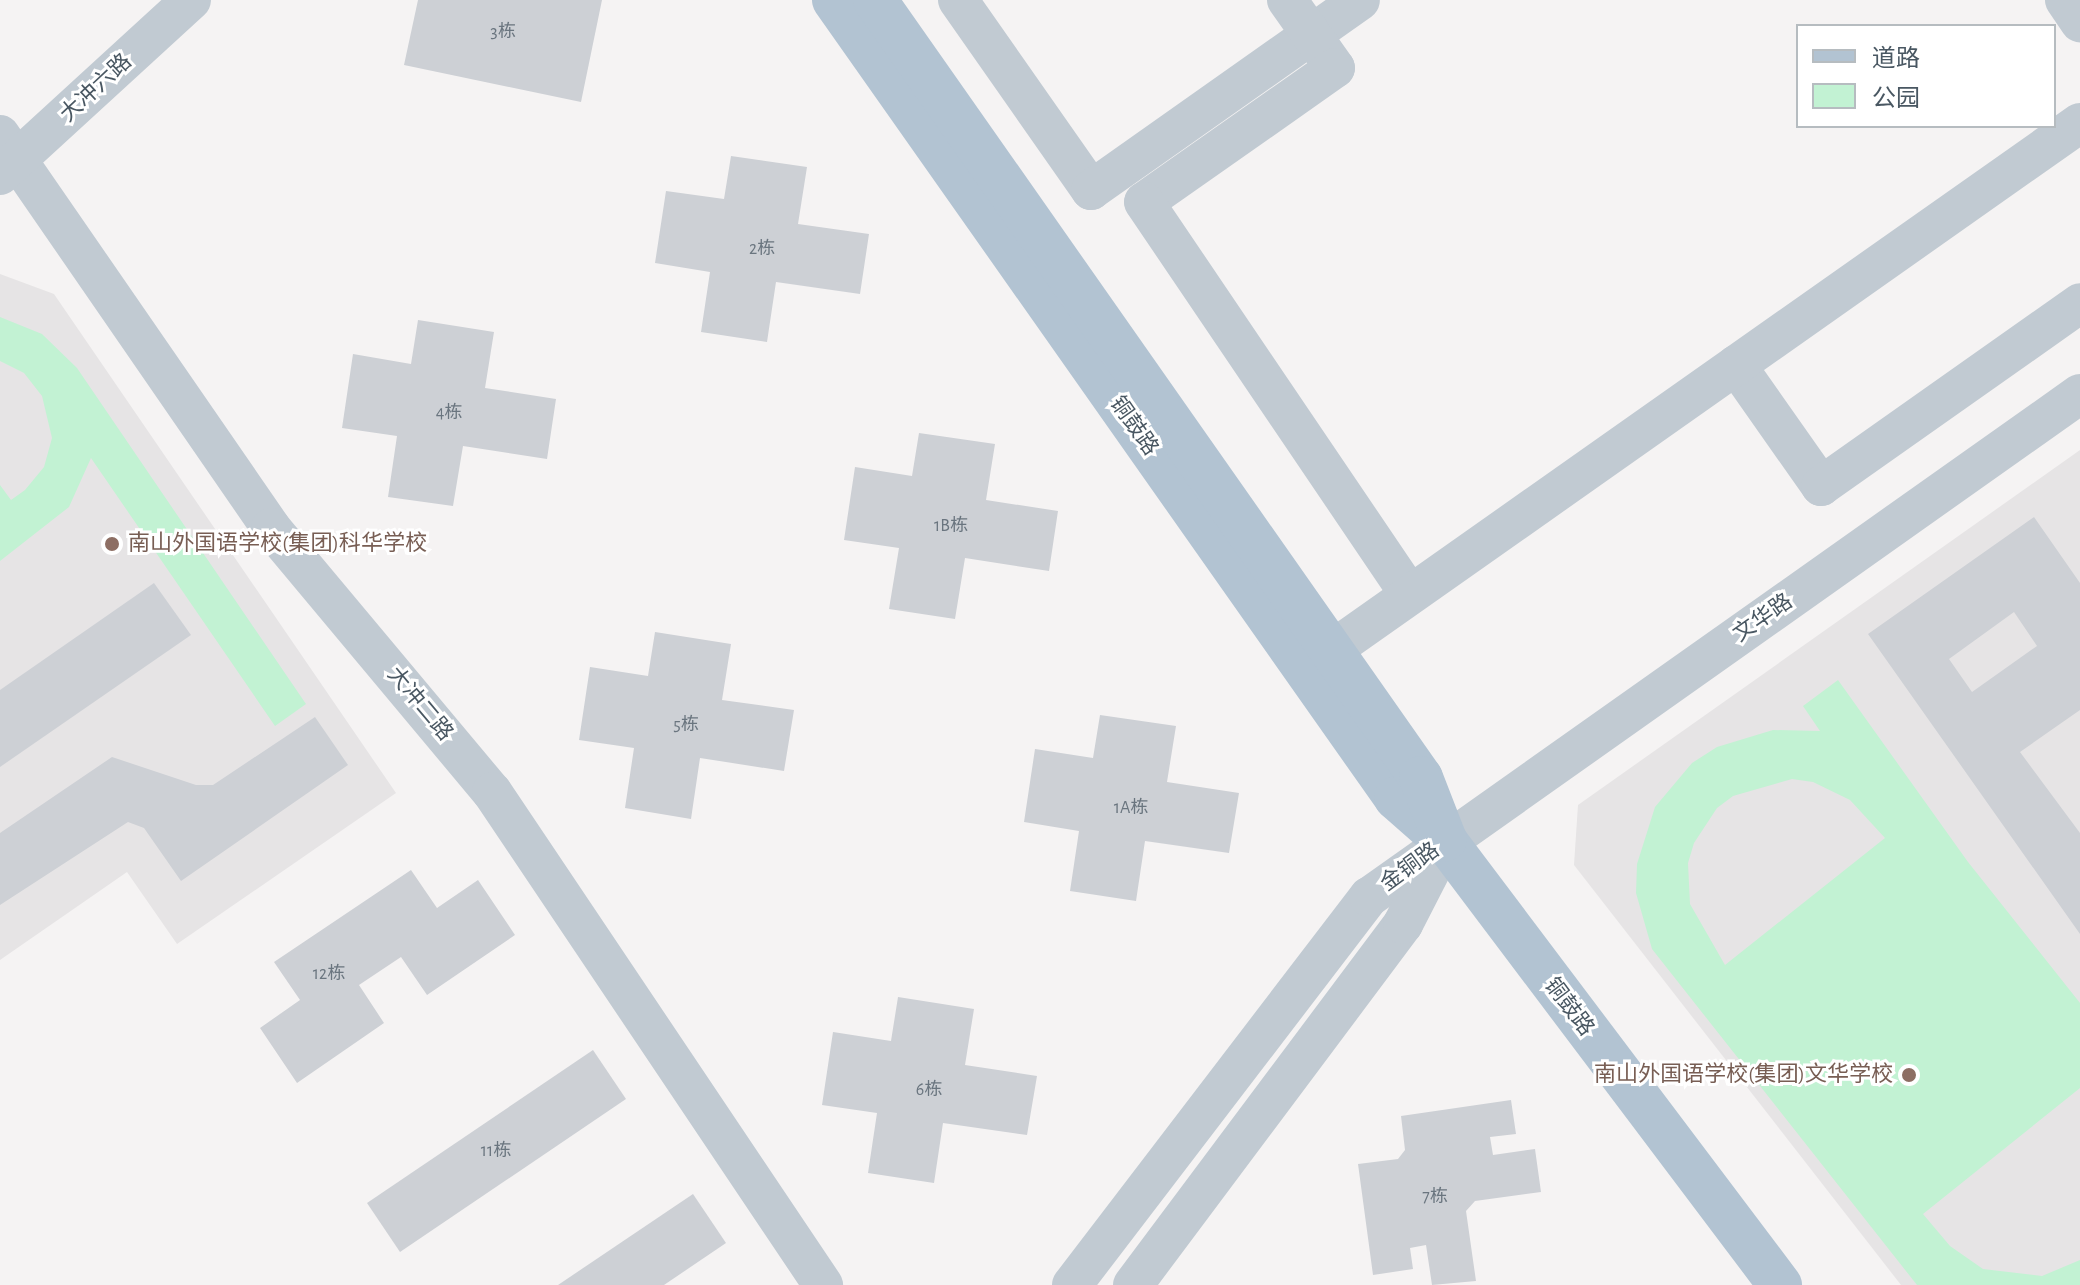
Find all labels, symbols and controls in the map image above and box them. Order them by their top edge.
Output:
house number: 3栋 [490,21,516,43]
legend [1796,24,2056,128]
text: 道路 [1872,47,1920,71]
street label: 大冲六路 [55,48,137,128]
text: 公园 [1872,87,1920,111]
house number: 2栋 [749,238,775,260]
street label: 铜鼓路 [1104,391,1164,461]
house number: 4栋 [436,402,462,424]
house number: 1B栋 [934,515,968,537]
place label: 南山外国语学校(集团)科华学校 [128,531,427,557]
marker: 南山外国语学校(集团)科华学校 [103,535,121,553]
street label: 文华路 [1728,588,1798,648]
street label: 大冲二路 [382,662,458,746]
house number: 5栋 [673,714,699,736]
house number: 1A栋 [1114,797,1148,819]
street label: 金铜路 [1376,837,1444,897]
house number: 12栋 [313,963,345,985]
street label: 铜鼓路 [1539,973,1599,1041]
place label: 南山外国语学校(集团)文华学校 [1594,1062,1893,1088]
marker: 南山外国语学校(集团)文华学校 [1900,1066,1918,1084]
house number: 6栋 [916,1079,942,1101]
house number: 11栋 [481,1140,511,1162]
house number: 7栋 [1422,1186,1448,1208]

